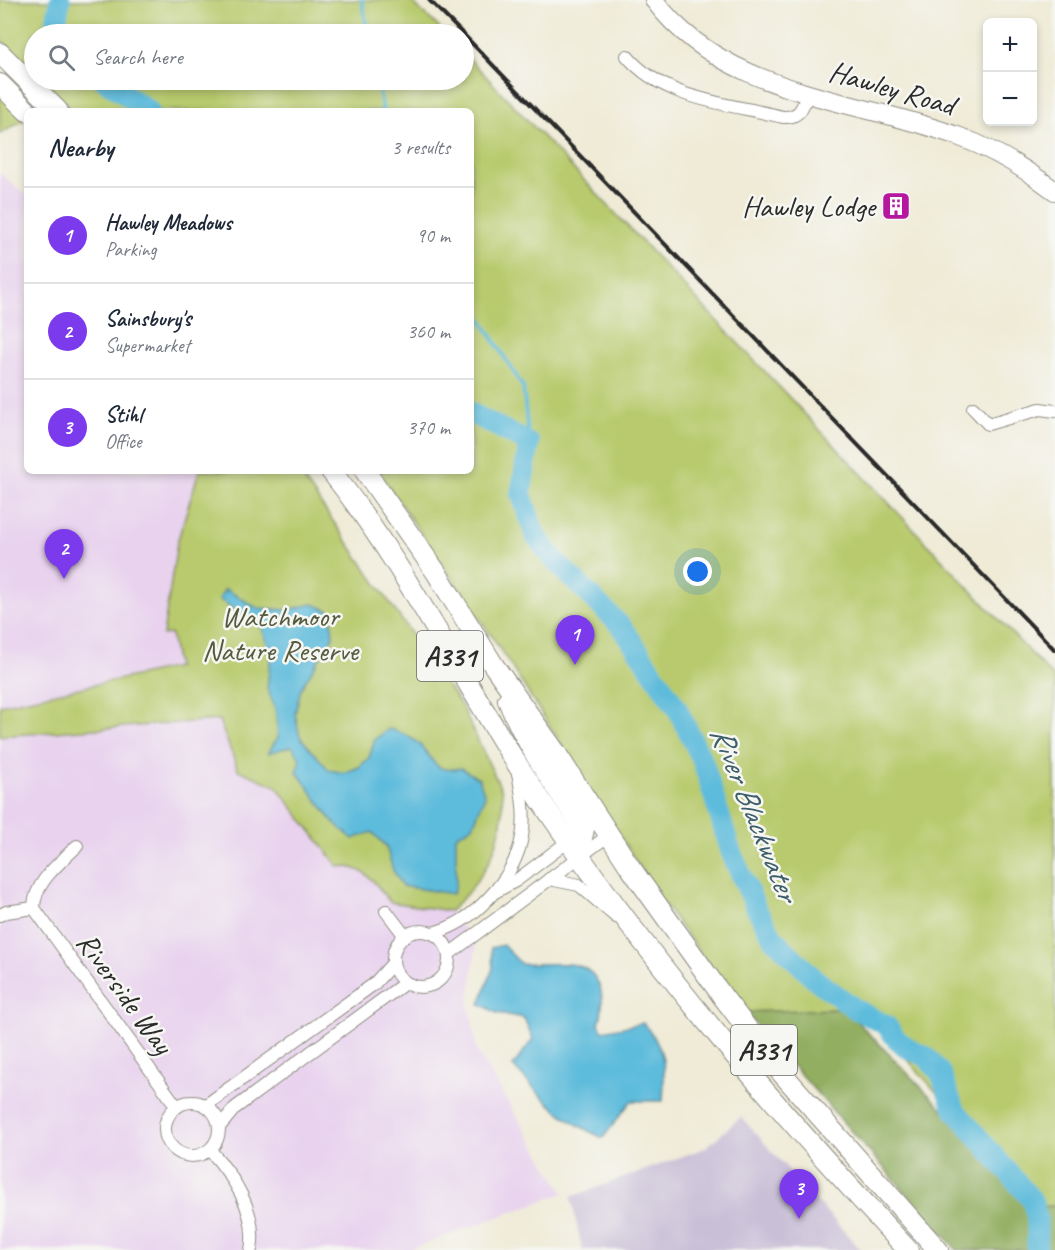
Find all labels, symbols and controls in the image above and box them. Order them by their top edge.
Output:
map controls [983,18,1037,126]
button: + [983,18,1037,72]
search box [24,24,474,90]
icon: search [45,41,78,74]
text: Search here [93,43,183,71]
street label: Hawley Road [825,52,963,125]
button: − [983,72,1037,126]
text: Nearby [48,131,113,164]
text: 3 results [391,135,450,160]
place label: Hawley Lodge [742,187,877,225]
building icon: Hawley Lodge [880,190,912,222]
text: Hawley Meadows [105,209,232,237]
text: 1 [63,223,72,248]
text: 90 m [416,223,450,248]
text: Parking [105,237,157,262]
text: Sainsbury's [105,305,191,333]
text: 2 [63,319,72,344]
text: 360 m [407,319,450,344]
text: Supermarket [105,333,190,358]
text: Stihl [105,401,142,429]
text: 3 [63,415,72,440]
text: 370 m [407,415,450,440]
text: Office [105,429,142,454]
pin: 2 [44,530,84,579]
your location [683,557,712,586]
park label: Watchmoor Nature Reserve [202,597,360,669]
pin: 1 [556,616,594,665]
road number: A331 [417,631,483,681]
water label: River Blackwater [701,720,810,911]
street label: Riverside Way [68,925,183,1063]
road number: A331 [731,1025,797,1075]
pin: 3 [780,1170,818,1219]

